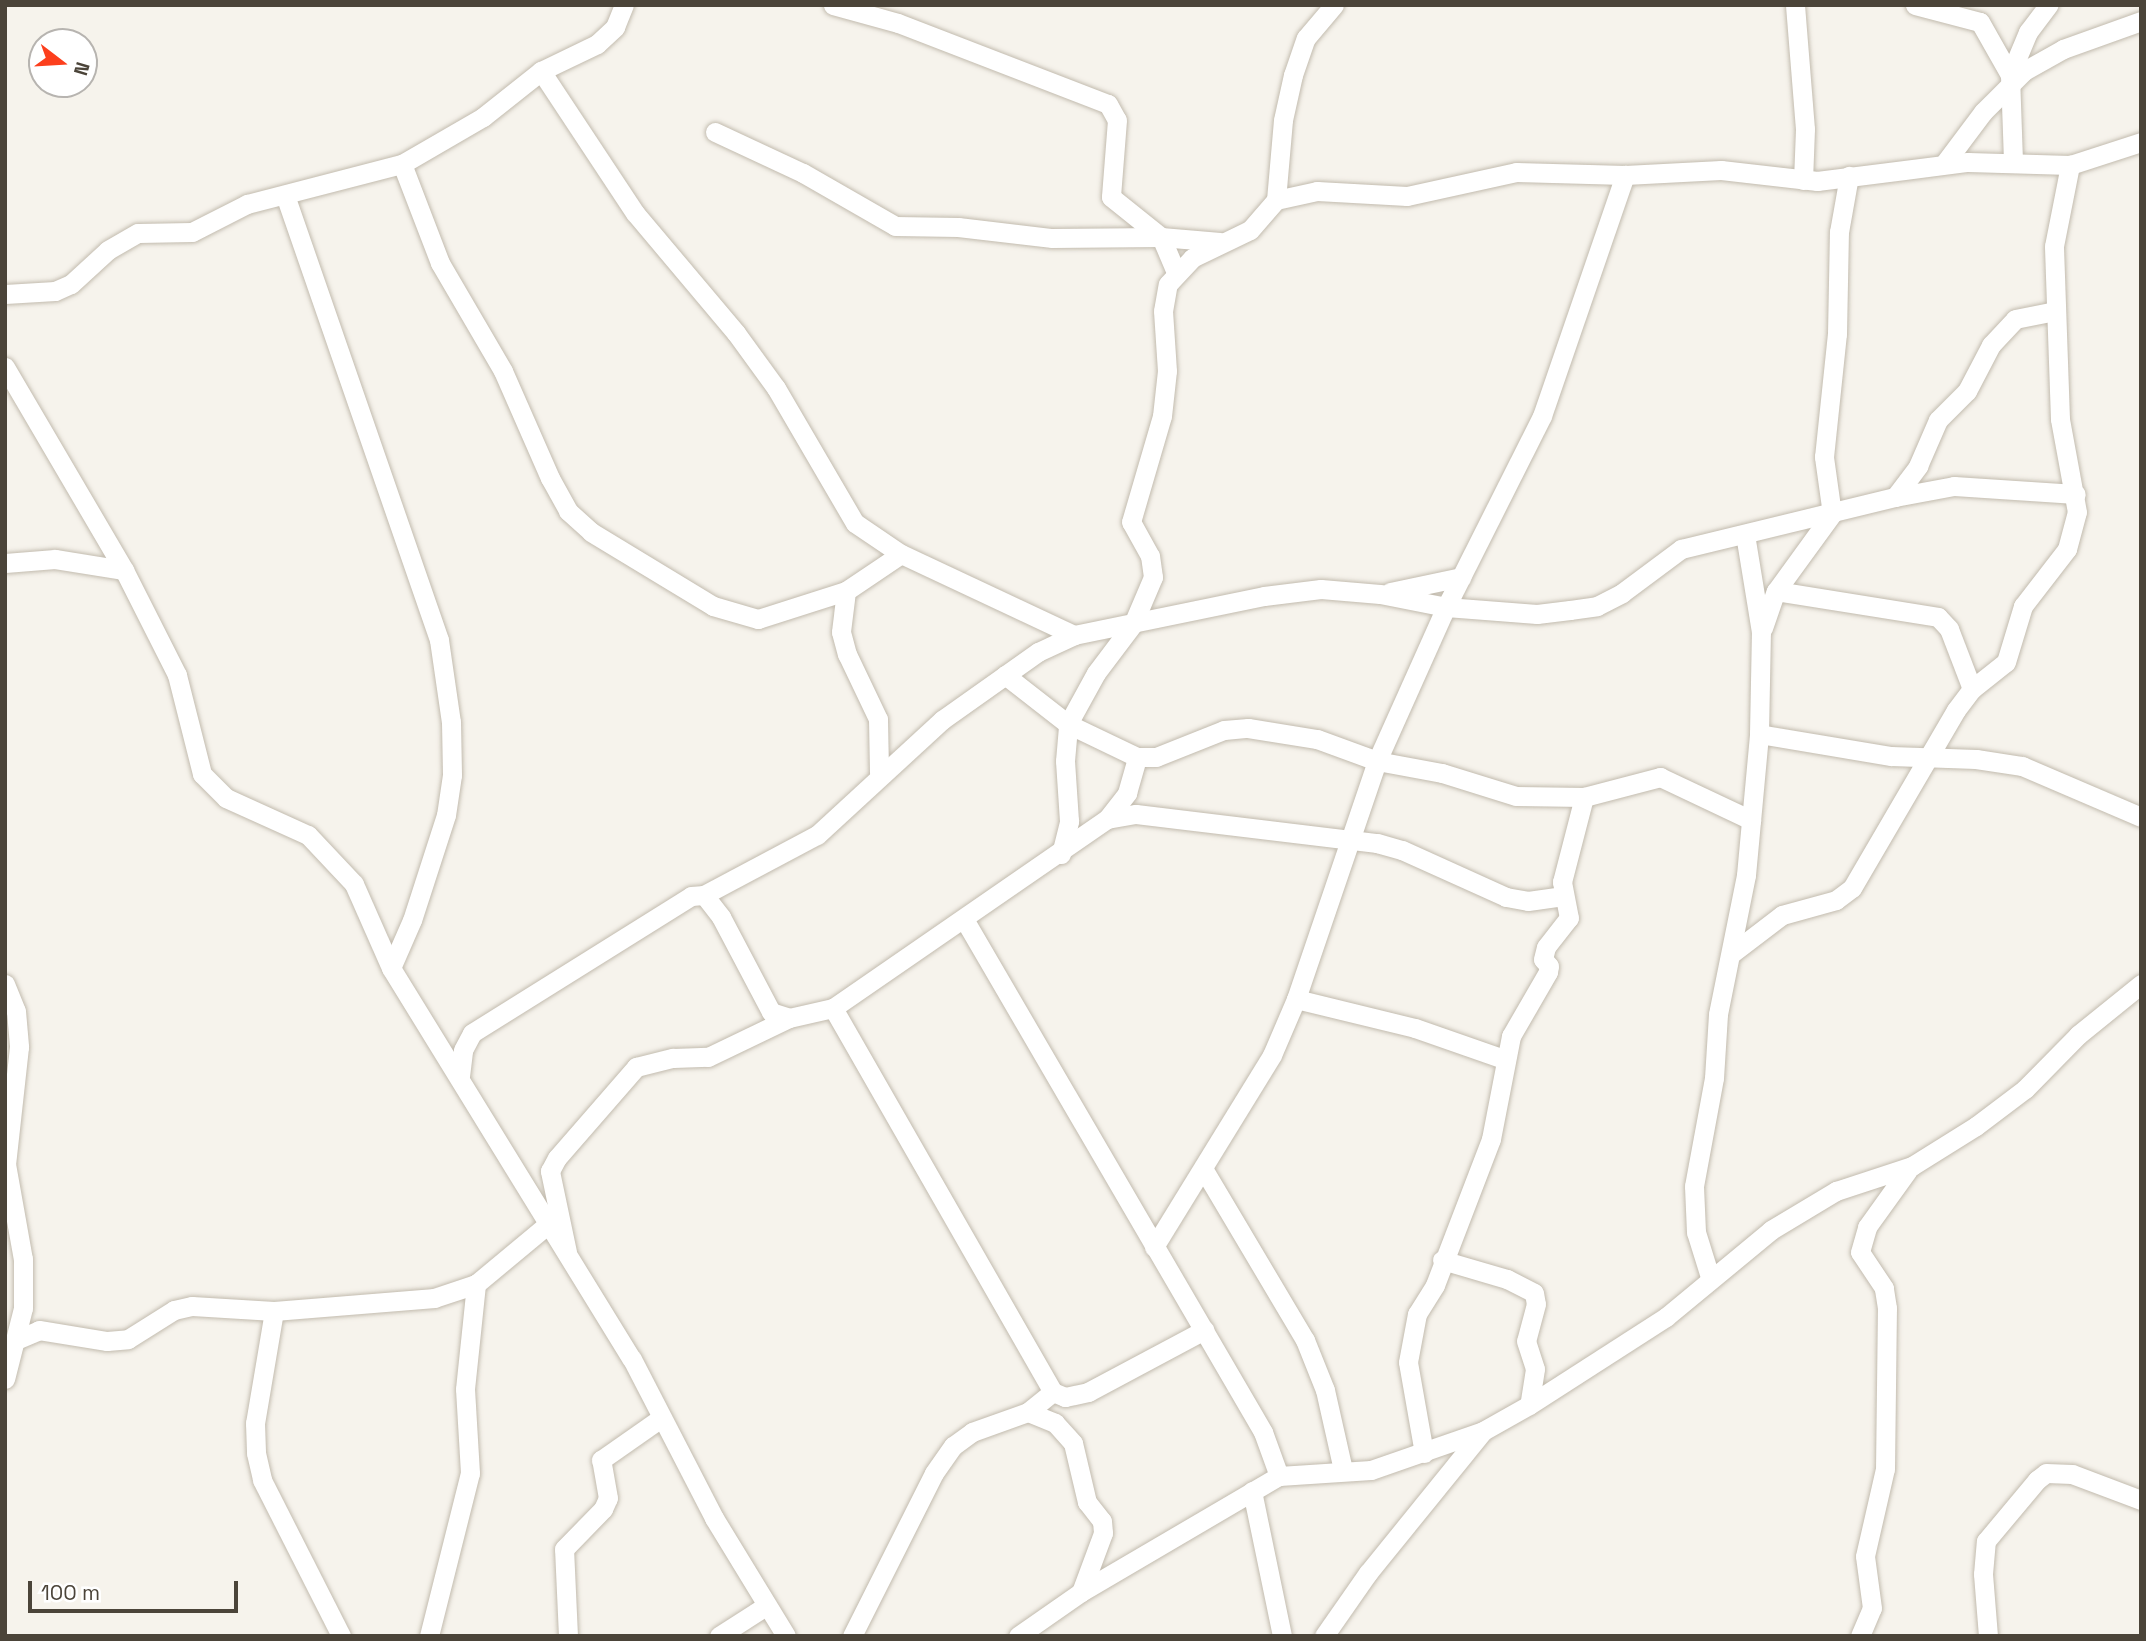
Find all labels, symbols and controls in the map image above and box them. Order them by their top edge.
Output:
north arrow [28,28,98,98]
text: N [68,59,95,78]
scale bar [32,1568,242,1612]
text: 100 m [41,1579,100,1606]

